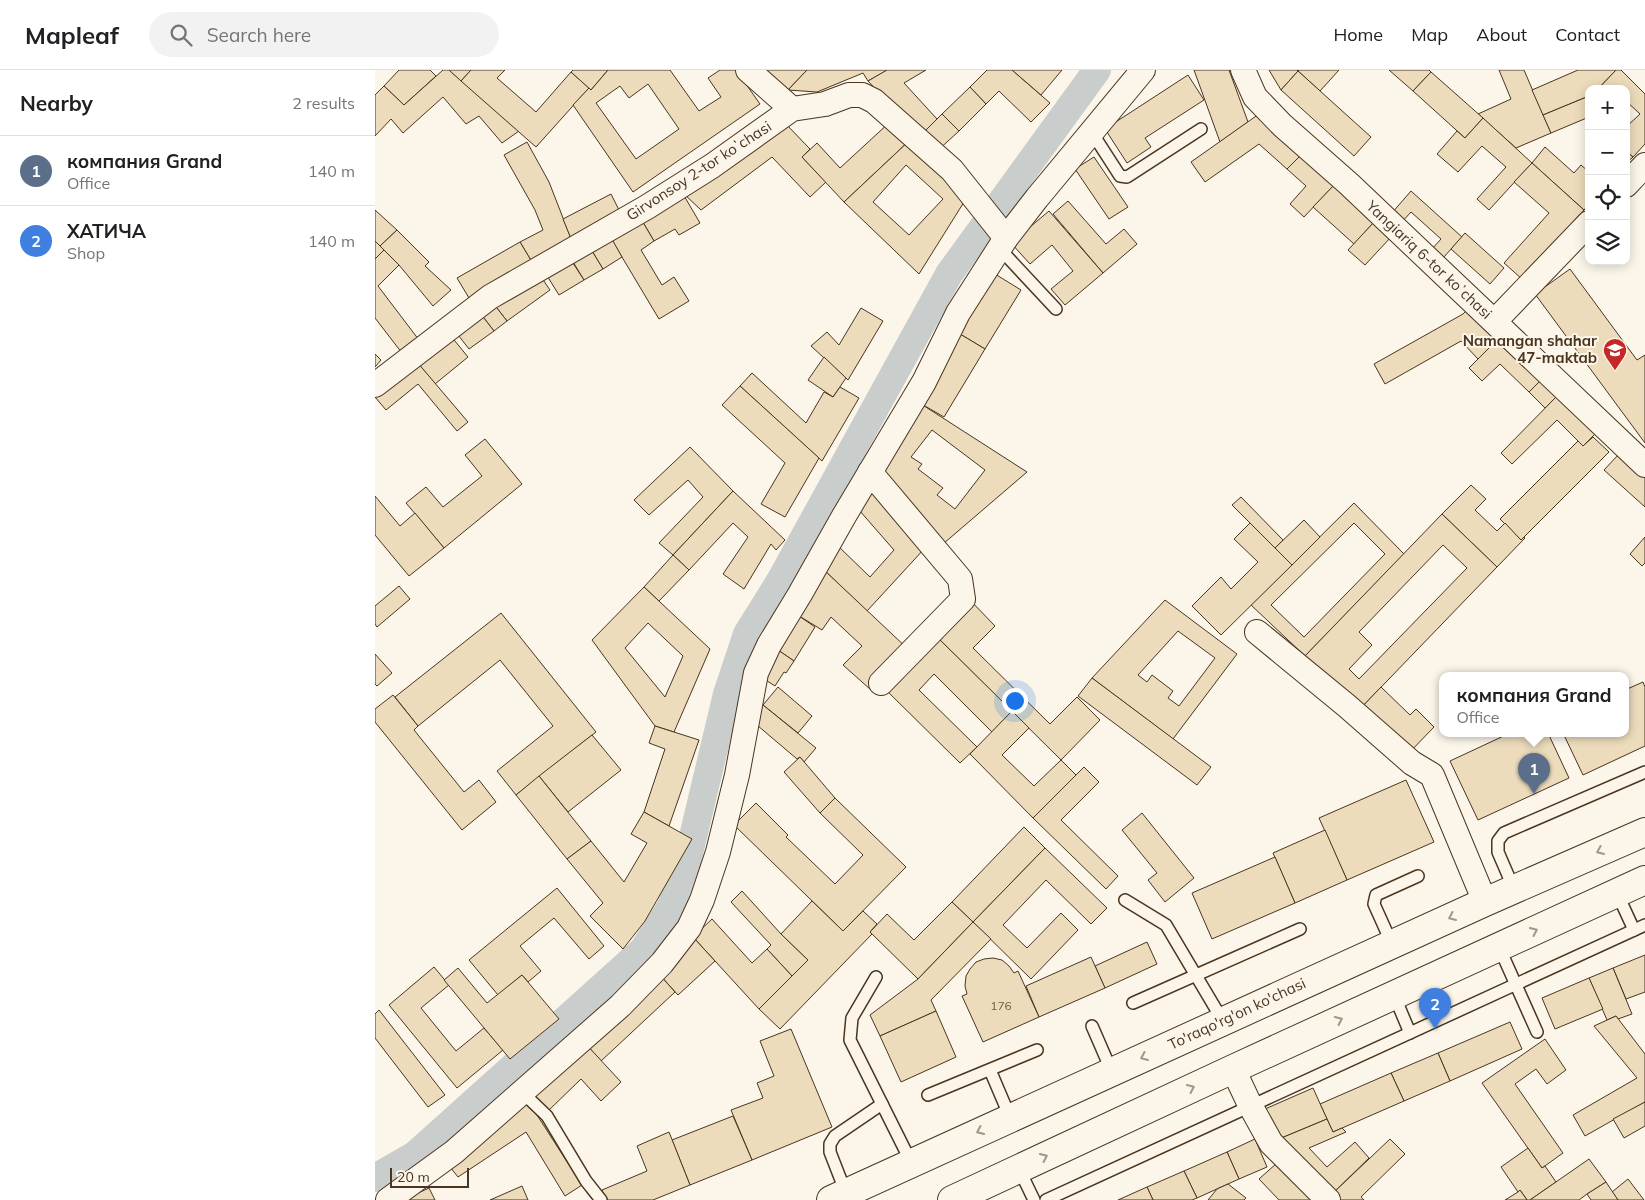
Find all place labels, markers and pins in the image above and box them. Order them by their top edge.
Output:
place label: Namangan shahar 47-maktab [1463,331,1597,367]
school or university icon: Namangan shahar 47-maktab [1602,337,1628,371]
pin: 1 [1518,753,1550,794]
pin: 2 [1419,988,1451,1029]

